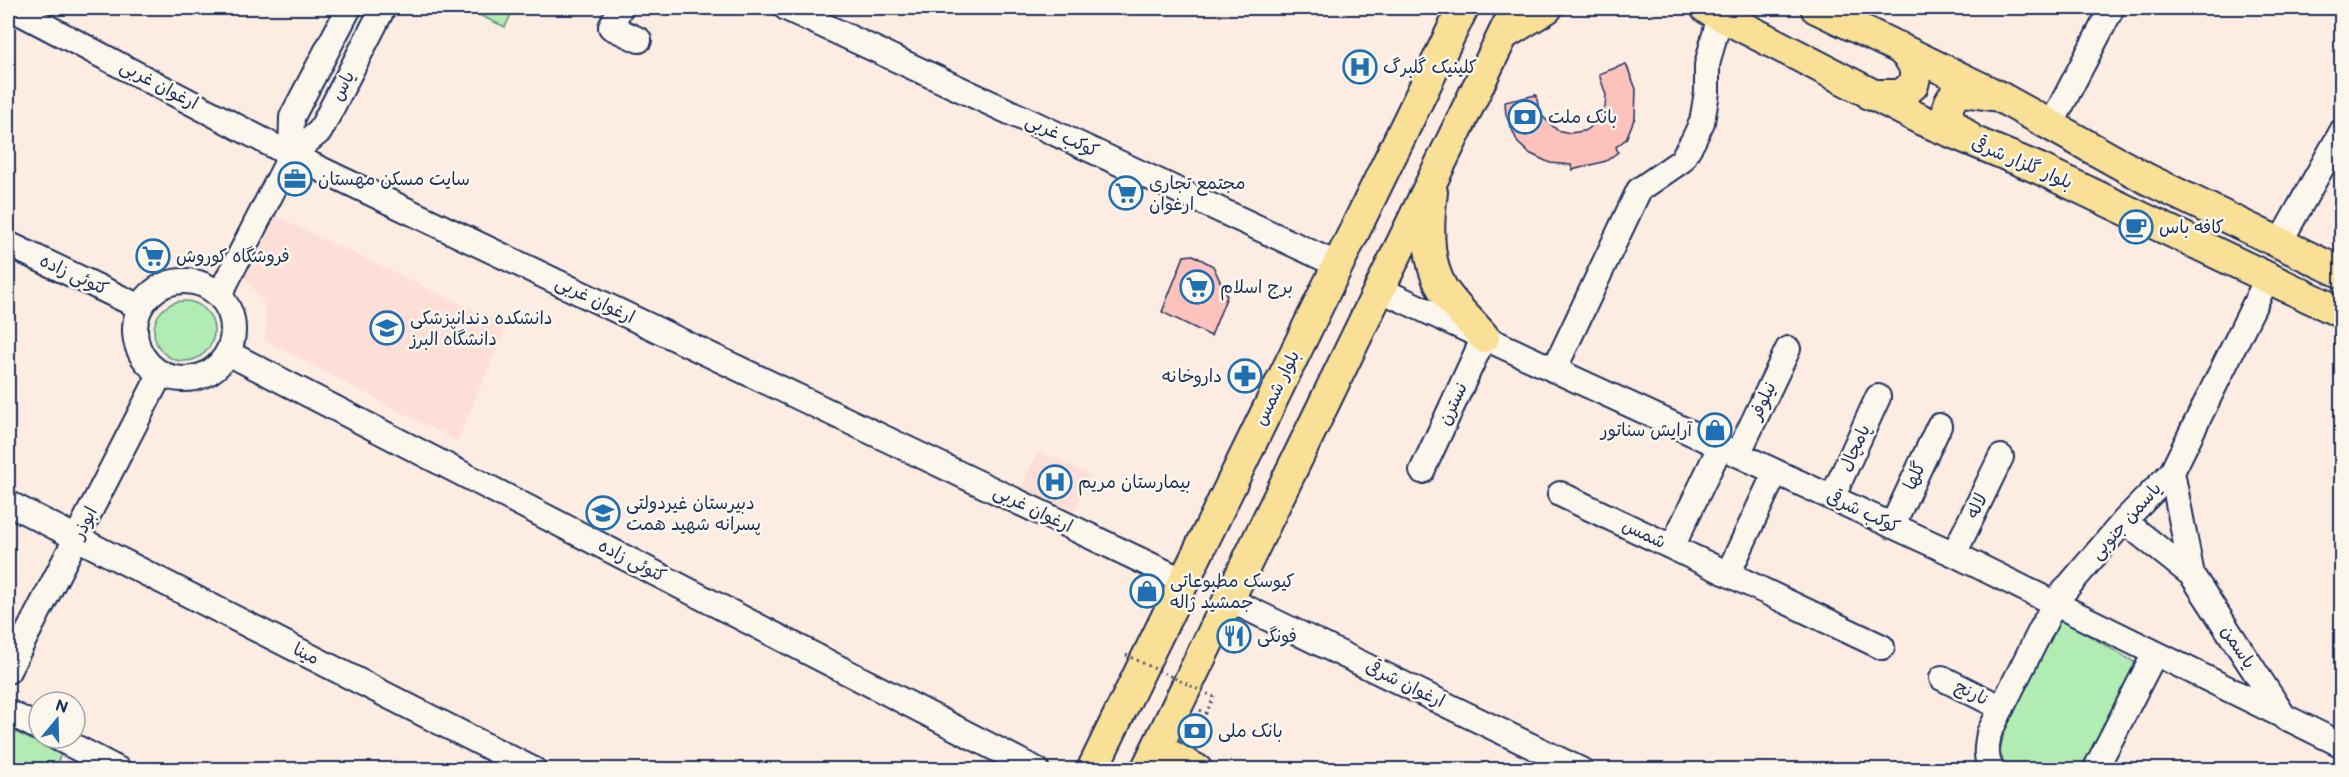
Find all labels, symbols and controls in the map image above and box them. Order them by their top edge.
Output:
hospital icon: کلینیک گلبرگ [1342,49,1378,85]
street label: ارغوان غربی [116,56,202,114]
place label: کلینیک گلبرگ [1383,57,1477,78]
street label: یاس [327,68,359,104]
bank icon: بانک ملت [1507,99,1543,135]
place label: بانک ملت [1548,107,1617,128]
street label: کوکب غربی [1022,110,1102,162]
street label: بلوار گلزار شرقی [1968,130,2076,194]
office icon: سایت مسکن مهستان [277,161,313,197]
place label: سایت مسکن مهستان [318,169,470,190]
place label: مجتمع تجاری ارغوان [1149,173,1245,215]
supermarket icon: مجتمع تجاری ارغوان [1108,175,1144,211]
cafe icon: کافه باس [2118,209,2154,245]
place label: کافه باس [2159,217,2224,238]
supermarket icon: فروشگاه کوروش [135,238,171,274]
place label: فروشگاه کوروش [176,246,290,267]
street label: کتوئی زاده [36,250,112,300]
supermarket icon: برج اسلام [1179,269,1215,305]
street label: ارغوان غربی [552,272,638,328]
place label: برج اسلام [1220,277,1293,301]
place label: دانشکده دندانپزشکی دانشگاه البرز [408,308,553,350]
school or university icon: دانشکده دندانپزشکی دانشگاه البرز [369,310,405,346]
street label: بلوار شمس [1250,347,1304,429]
pharmacy icon: داروخانه [1227,358,1263,394]
place label: داروخانه [1162,366,1222,387]
street label: نسترن [1434,379,1472,429]
street label: نیلوفر [1744,379,1782,425]
shop icon: آرایش سناتور [1697,412,1733,448]
place label: آرایش سناتور [1599,420,1694,441]
street label: پامچال [1835,421,1876,475]
street label: گلها [1899,458,1931,493]
hospital icon: بیمارستان مریم [1037,464,1073,500]
place label: بیمارستان مریم [1078,472,1191,496]
street label: یاسمن جنوبی [2086,478,2167,564]
street label: ارغوان غربی [990,481,1076,537]
street label: کوکب شرقی [1823,484,1904,538]
street label: لاله [1962,490,1992,522]
place label: دبیرستان غیردولتی پسرانه شهید همت [626,493,761,536]
school or university icon: دبیرستان غیردولتی پسرانه شهید همت [585,495,621,531]
street label: ابوذر [67,503,102,544]
street label: شمس [1619,515,1669,553]
street label: کتوئی زاده [595,535,670,587]
place label: کیوسک مطبوعاتی جمشید ژاله [1170,571,1295,613]
shop icon: کیوسک مطبوعاتی جمشید ژاله [1129,573,1165,609]
restaurant icon: فونگی [1216,618,1252,654]
street label: یاسمن [2216,621,2260,673]
place label: فونگی [1257,626,1297,647]
street label: مینا [290,639,322,669]
street label: ارغوان شرقی [1362,654,1449,712]
street label: نارنج [1951,676,1992,711]
north arrow [27,690,87,750]
text: N [53,696,70,718]
bank icon: بانک ملی [1177,713,1213,749]
place label: بانک ملی [1218,721,1283,742]

